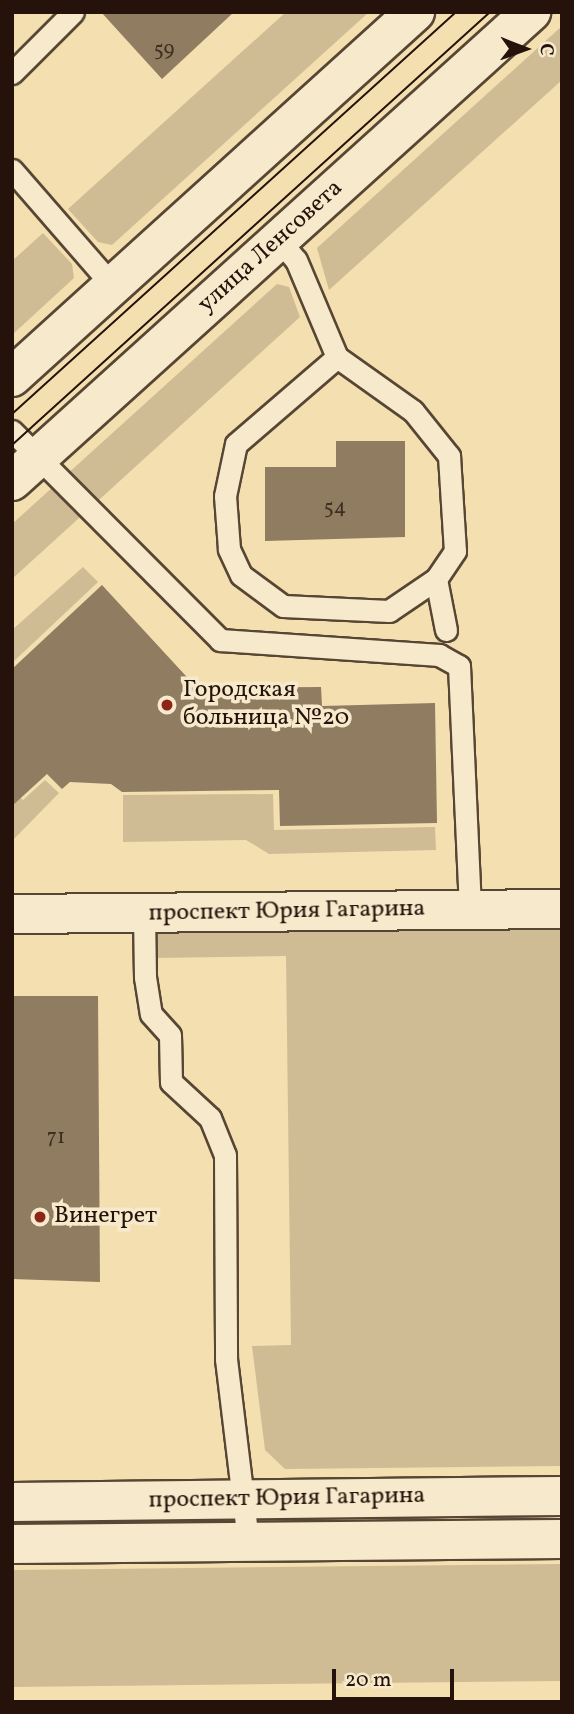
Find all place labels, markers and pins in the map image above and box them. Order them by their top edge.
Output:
place label: Городская больница №20 [183,677,349,733]
marker: Городская больница №20 [157,695,177,715]
place label: Винегрет [54,1203,157,1231]
marker: Винегрет [32,1209,48,1225]

